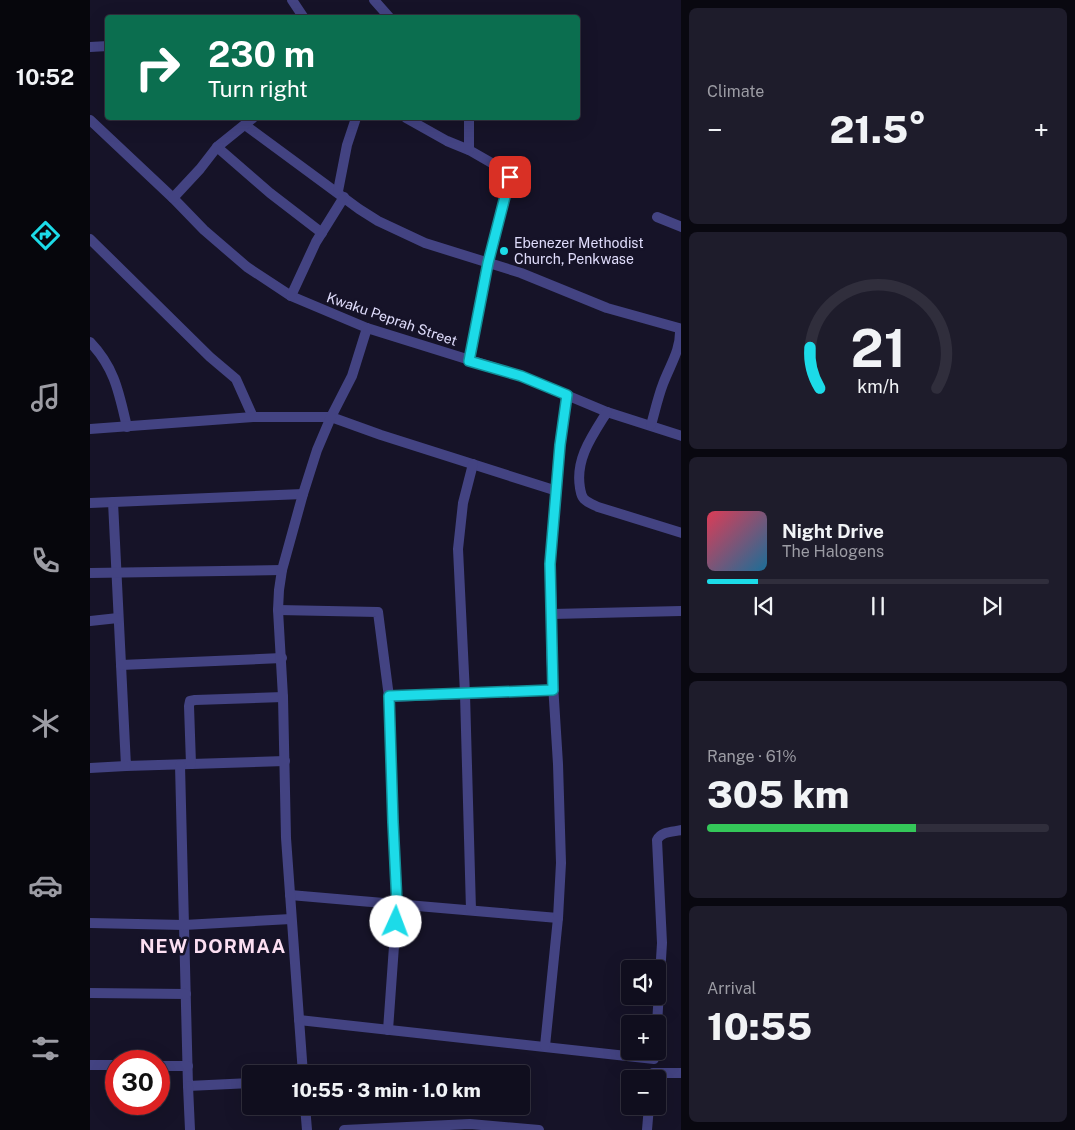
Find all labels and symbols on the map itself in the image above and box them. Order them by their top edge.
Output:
pin [489,156,531,198]
place label: Ebenezer Methodist Church, Penkwase [514,235,644,267]
marker: Ebenezer Methodist Church, Penkwase [498,245,510,257]
street label: Kwaku Peprah Street [325,289,459,349]
position arrow [369,895,421,947]
district label: NEW DORMAA [140,935,286,957]
speed limit sign: 30 [105,1050,170,1115]

